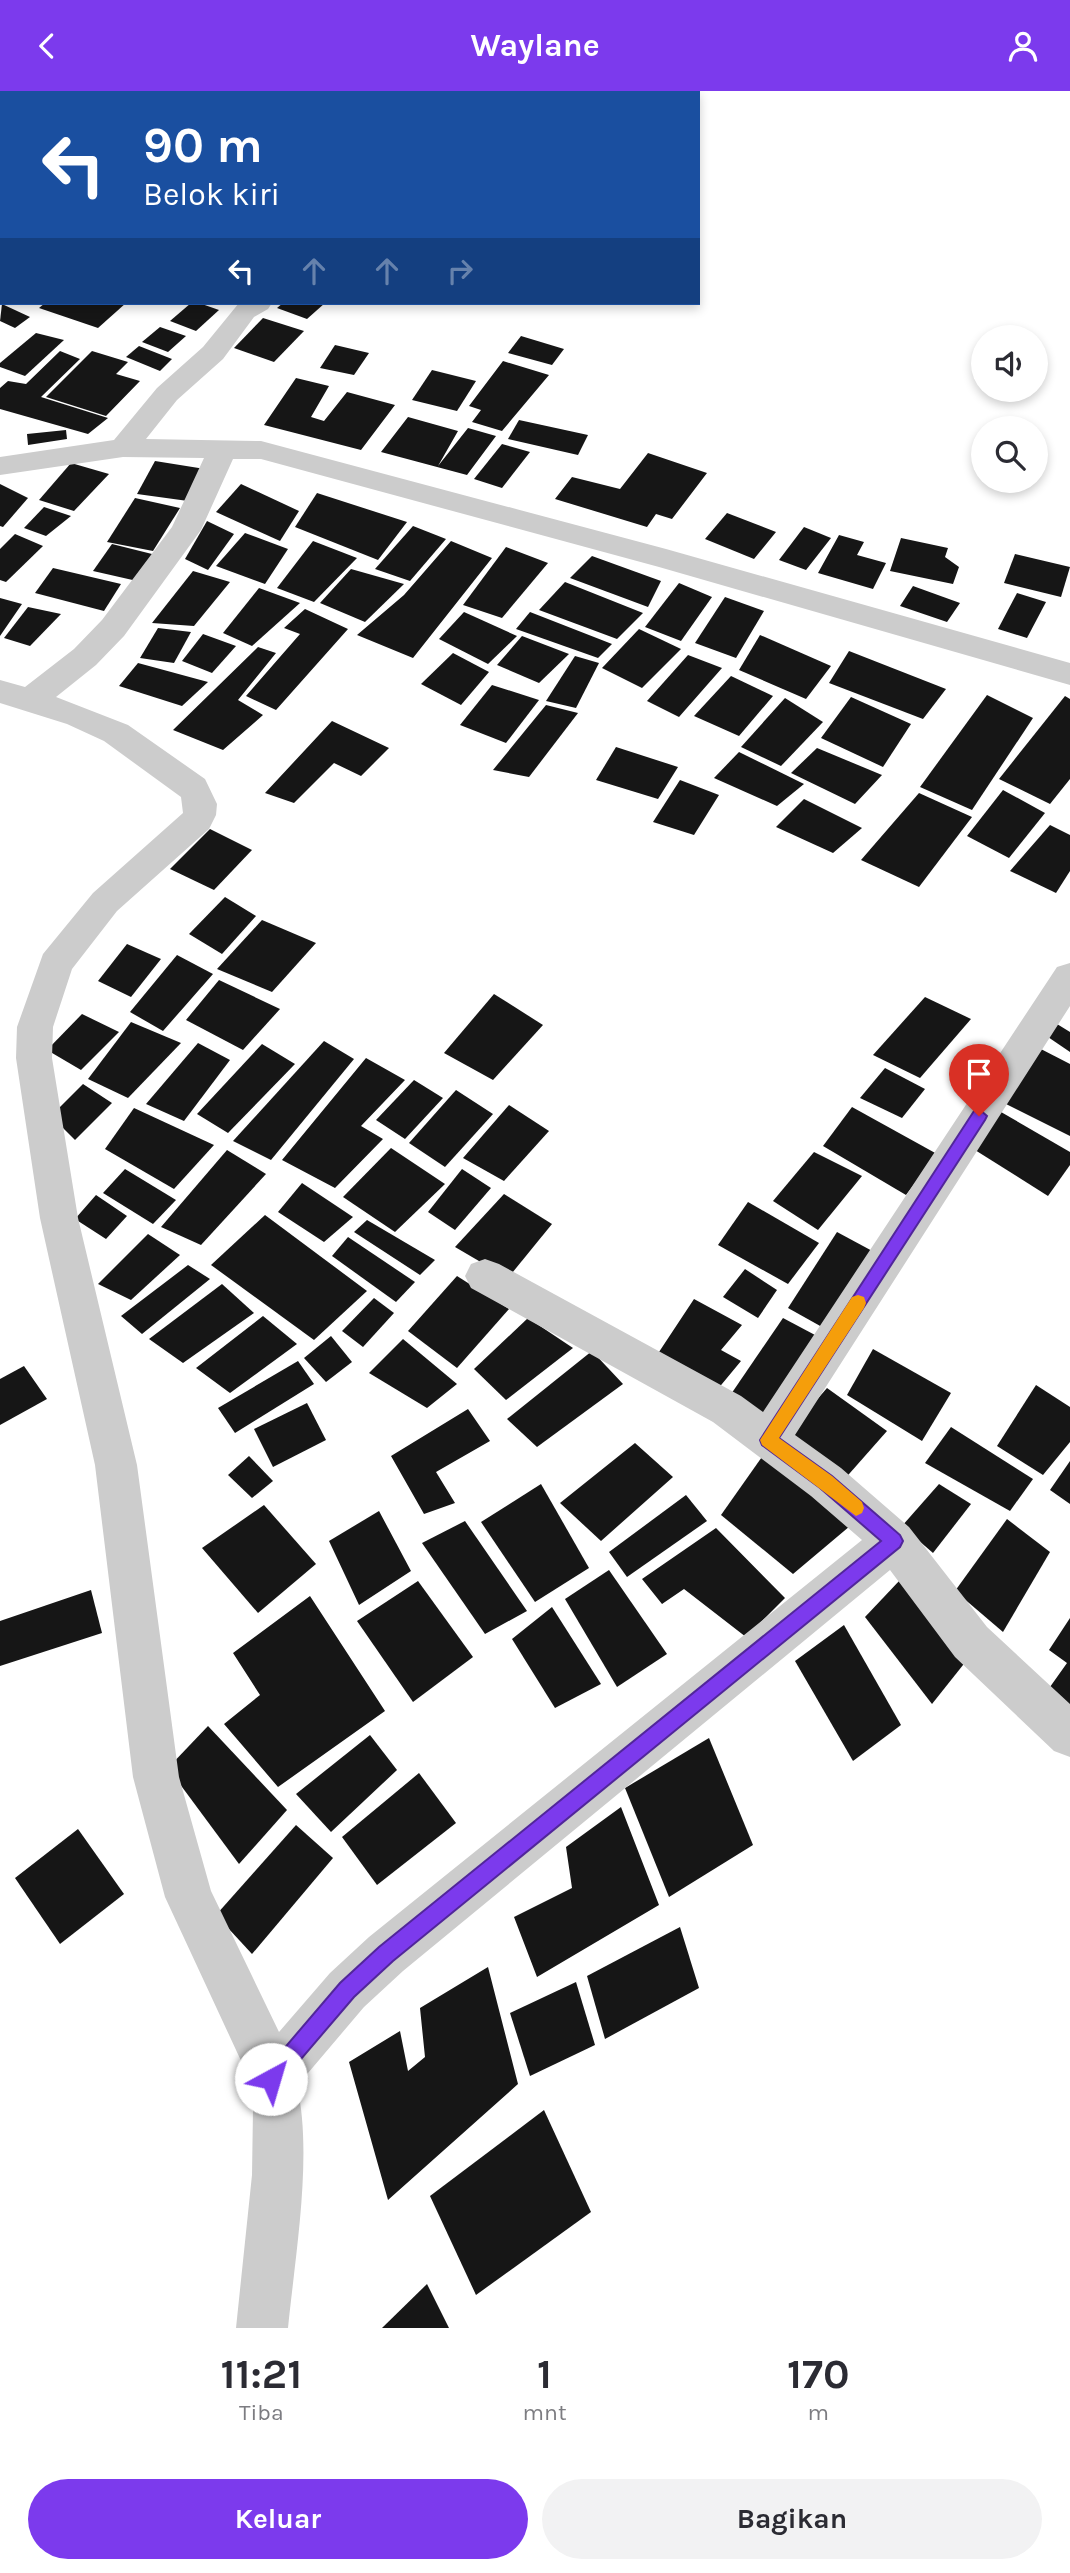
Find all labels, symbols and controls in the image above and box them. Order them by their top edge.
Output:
icon: back [28,27,66,65]
text: Waylane [470,27,600,64]
icon: person [1004,27,1042,65]
text: 90 m [143,117,263,174]
icon: left [28,119,119,210]
text: Belok kiri [143,176,280,213]
icon: left [222,252,260,290]
icon: ahead [295,252,333,290]
icon: ahead [368,252,406,290]
icon: right [441,252,479,290]
map controls [971,325,1048,493]
button: sound [971,325,1048,402]
button: search [971,416,1048,493]
pin [949,1044,1009,1116]
icon: arrive [960,1055,998,1093]
position arrow [234,2042,308,2116]
text: 11:21 [220,2349,302,2399]
text: 1 [537,2349,552,2399]
text: 170 [787,2349,850,2399]
text: Tiba [239,2399,284,2426]
text: mnt [523,2399,567,2426]
text: m [808,2399,829,2426]
button: Keluar [28,2479,528,2559]
button: Bagikan [542,2479,1042,2559]

